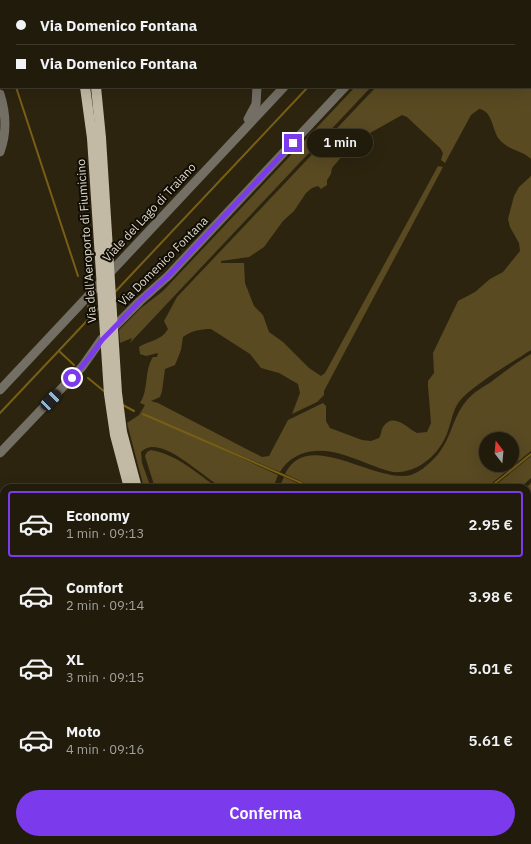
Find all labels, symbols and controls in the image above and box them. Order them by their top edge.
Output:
text: Via Domenico Fontana [40,16,197,35]
text: Via Domenico Fontana [40,54,197,73]
callout: 1 min [307,129,373,157]
route end [284,134,302,152]
text: 1 min [323,134,357,151]
street label: Via dell'Aeroporto di Fiumicino [73,158,99,324]
street label: Viale del Lago di Traiano [99,159,199,265]
street label: Via Domenico Fontana [115,213,211,309]
route start [63,369,81,387]
car [38,387,64,413]
north arrow [479,432,519,472]
map controls [479,432,519,472]
icon: car [18,506,54,542]
text: Economy [66,506,130,525]
text: 2.95 € [469,515,513,534]
text: 1 min · 09:13 [66,525,144,542]
icon: car [18,578,54,614]
text: Comfort [66,578,123,597]
text: 3.98 € [469,587,513,606]
text: 2 min · 09:14 [66,597,144,614]
icon: car [18,650,54,686]
text: XL [66,650,84,669]
text: 5.01 € [469,659,513,678]
text: 3 min · 09:15 [66,669,144,686]
icon: car [18,722,54,758]
text: Moto [66,722,101,741]
text: 5.61 € [469,731,513,750]
text: 4 min · 09:16 [66,741,144,758]
button: Conferma [16,790,515,836]

